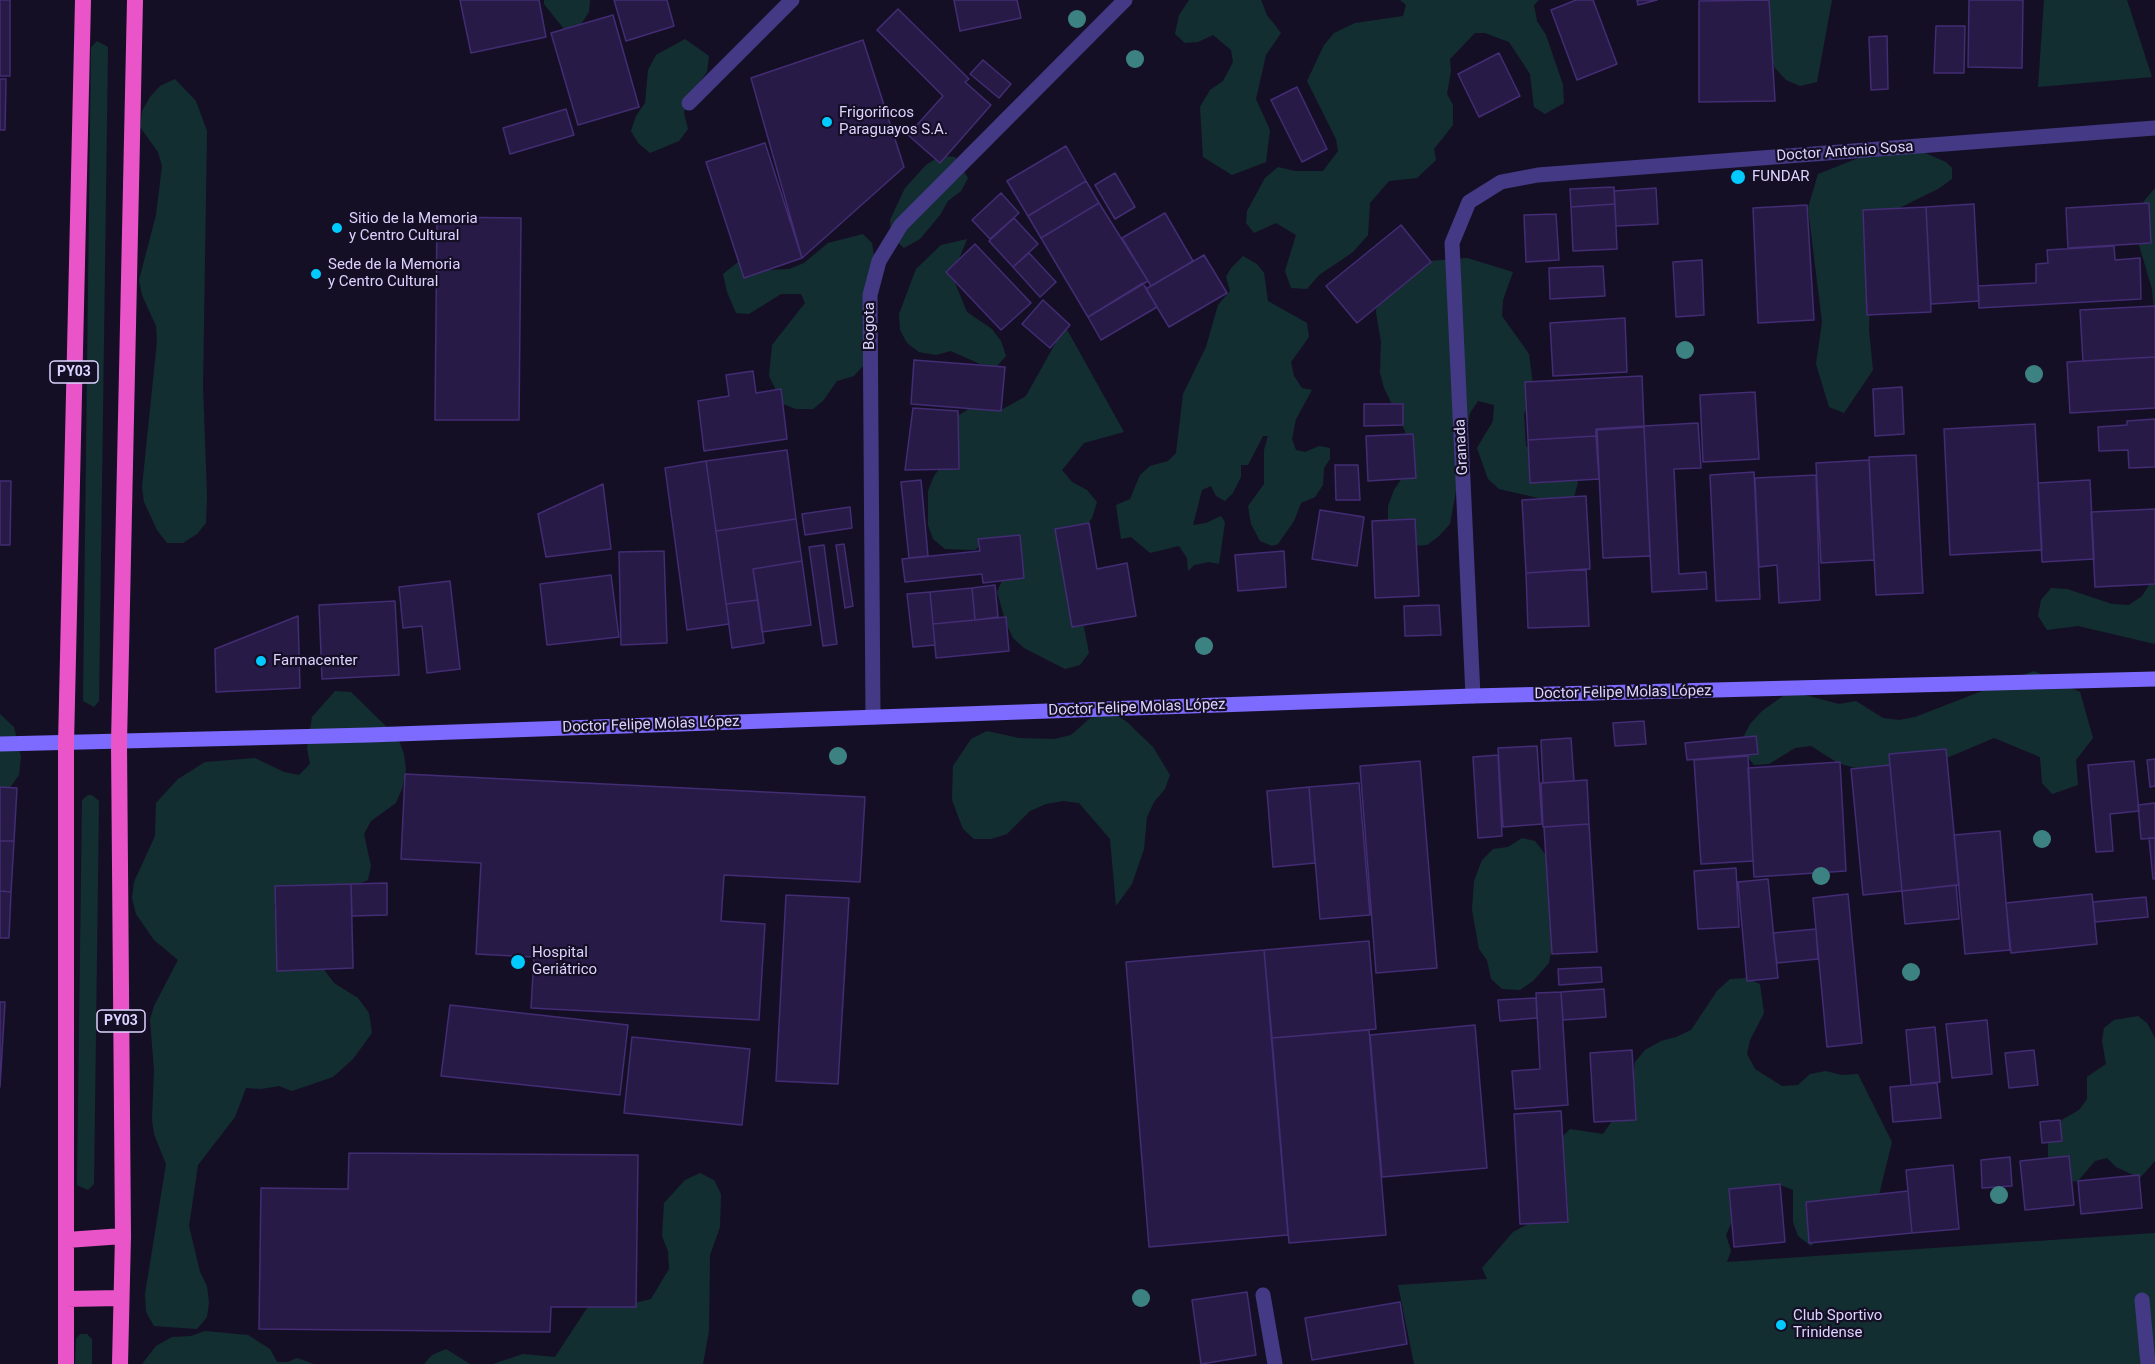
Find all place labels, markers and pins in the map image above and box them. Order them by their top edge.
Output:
place label: Frigorificos Paraguayos S.A. [839,104,948,139]
marker: Frigorificos Paraguayos S.A. [820,115,834,129]
marker: FUNDAR [1729,168,1747,186]
place label: FUNDAR [1752,168,1809,186]
place label: Sitio de la Memoria y Centro Cultural [349,210,478,245]
marker: Sitio de la Memoria y Centro Cultural [330,221,344,235]
place label: Sede de la Memoria y Centro Cultural [328,256,460,291]
marker: Sede de la Memoria y Centro Cultural [309,267,323,281]
place label: Farmacenter [273,652,358,670]
marker: Farmacenter [254,654,268,668]
place label: Hospital Geriátrico [532,944,597,979]
marker: Hospital Geriátrico [509,953,527,971]
place label: Club Sportivo Trinidense [1793,1307,1882,1342]
marker: Club Sportivo Trinidense [1774,1318,1788,1332]

